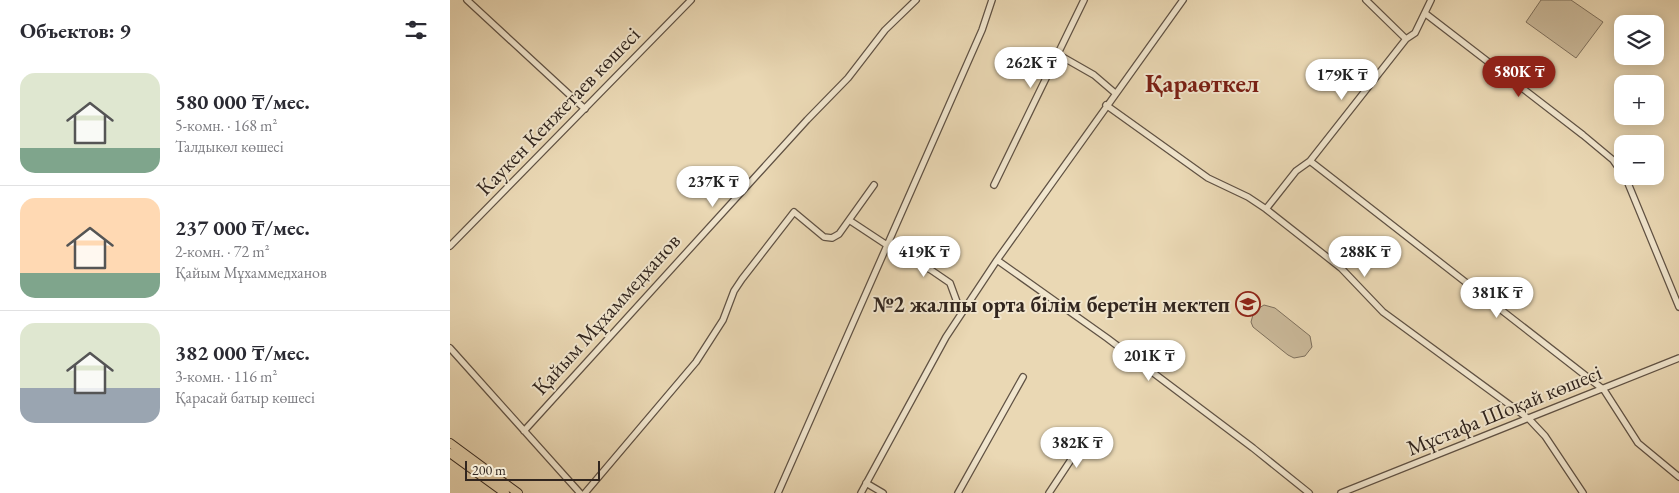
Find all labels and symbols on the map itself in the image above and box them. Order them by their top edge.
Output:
street label: Каукен Кенжетаев көшесі [470,20,646,202]
pin: 262K ₸ [990,46,1072,89]
pin: 580K ₸ [1478,56,1560,98]
pin: 179K ₸ [1301,58,1383,101]
district label: Қараөткел [1145,67,1259,99]
pin: 237K ₸ [672,166,754,208]
street label: Қайым Мұхаммедханов [525,227,687,401]
pin: 419K ₸ [883,236,965,278]
pin: 288K ₸ [1324,236,1406,278]
pin: 381K ₸ [1456,276,1538,319]
place label: №2 жалпы орта білім беретін мектеп [873,290,1230,319]
school or university icon: №2 жалпы орта білім беретін мектеп [1235,291,1261,317]
pin: 201K ₸ [1108,340,1190,382]
street label: Мұстафа Шоқай көшесі [1402,358,1606,462]
pin: 382K ₸ [1036,426,1118,469]
scale bar [465,458,600,481]

